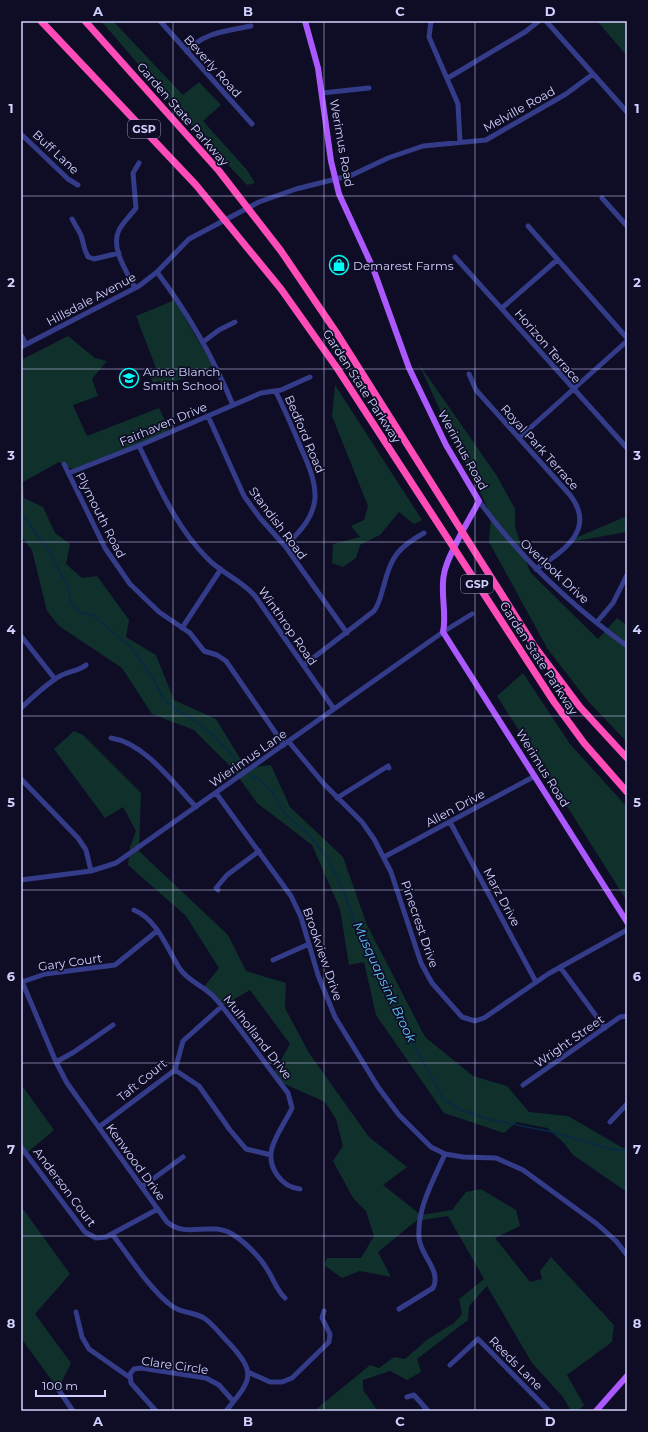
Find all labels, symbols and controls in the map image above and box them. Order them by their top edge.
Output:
text: A [92,3,104,19]
text: B [243,3,253,19]
text: C [395,3,405,19]
text: D [545,3,556,19]
street label: Beverly Road [181,32,245,100]
street label: Garden State Parkway [134,59,232,169]
street label: Melville Road [480,83,558,135]
street label: Werimus Road [327,98,357,188]
text: 1 [8,100,14,116]
text: 1 [634,100,640,116]
road number: GSP [128,120,160,138]
street label: Buff Lane [30,127,82,177]
shop icon: Demarest Farms [328,254,350,276]
place label: Demarest Farms [353,258,454,273]
street label: Hillsdale Avenue [44,269,138,329]
text: 2 [7,274,15,290]
text: 2 [633,274,641,290]
street label: Horizon Terrace [512,306,584,386]
street label: Garden State Parkway [320,326,405,446]
place label: Anne Blanch Smith School [143,364,223,393]
school or university icon: Anne Blanch Smith School [118,367,140,389]
street label: Bedford Road [282,393,328,475]
street label: Fairhaven Drive [117,399,209,449]
street label: Royal Park Terrace [498,401,582,493]
street label: Werimus Road [435,407,491,493]
text: 3 [6,447,15,463]
text: 3 [632,447,641,463]
street label: Plymouth Road [73,470,129,560]
street label: Standish Road [246,484,310,562]
street label: Overlook Drive [518,535,592,607]
road number: GSP [461,575,493,593]
street label: Winthrop Road [255,584,321,668]
street label: Garden State Parkway [497,598,582,718]
text: 4 [7,621,16,637]
text: 4 [633,621,642,637]
street label: Wierimus Lane [206,726,290,790]
street label: Werimus Road [513,726,573,810]
street label: Allen Drive [423,786,487,830]
text: 5 [7,794,15,810]
text: 5 [633,794,641,810]
street label: Marz Drive [480,865,524,929]
street label: Pinecrest Drive [398,878,442,970]
street label: Brookview Drive [300,905,346,1003]
water label: Musquapsink Brook [350,919,421,1046]
street label: Gary Court [37,950,103,974]
text: 6 [7,968,16,984]
text: 6 [633,968,642,984]
street label: Mulholland Drive [220,992,296,1082]
street label: Wright Street [531,1011,607,1071]
street label: Taft Court [114,1055,170,1105]
street label: Kenwood Drive [103,1121,169,1203]
text: 7 [7,1141,15,1157]
text: 7 [633,1141,641,1157]
street label: Anderson Court [30,1144,100,1230]
text: 8 [7,1315,16,1331]
text: 8 [633,1315,642,1331]
street label: Reeds Lane [486,1333,546,1393]
street label: Clare Circle [141,1353,209,1377]
scale bar [36,1372,105,1398]
text: 100 m [42,1378,78,1393]
text: A [92,1413,104,1429]
text: B [243,1413,253,1429]
text: C [395,1413,405,1429]
text: D [545,1413,556,1429]

